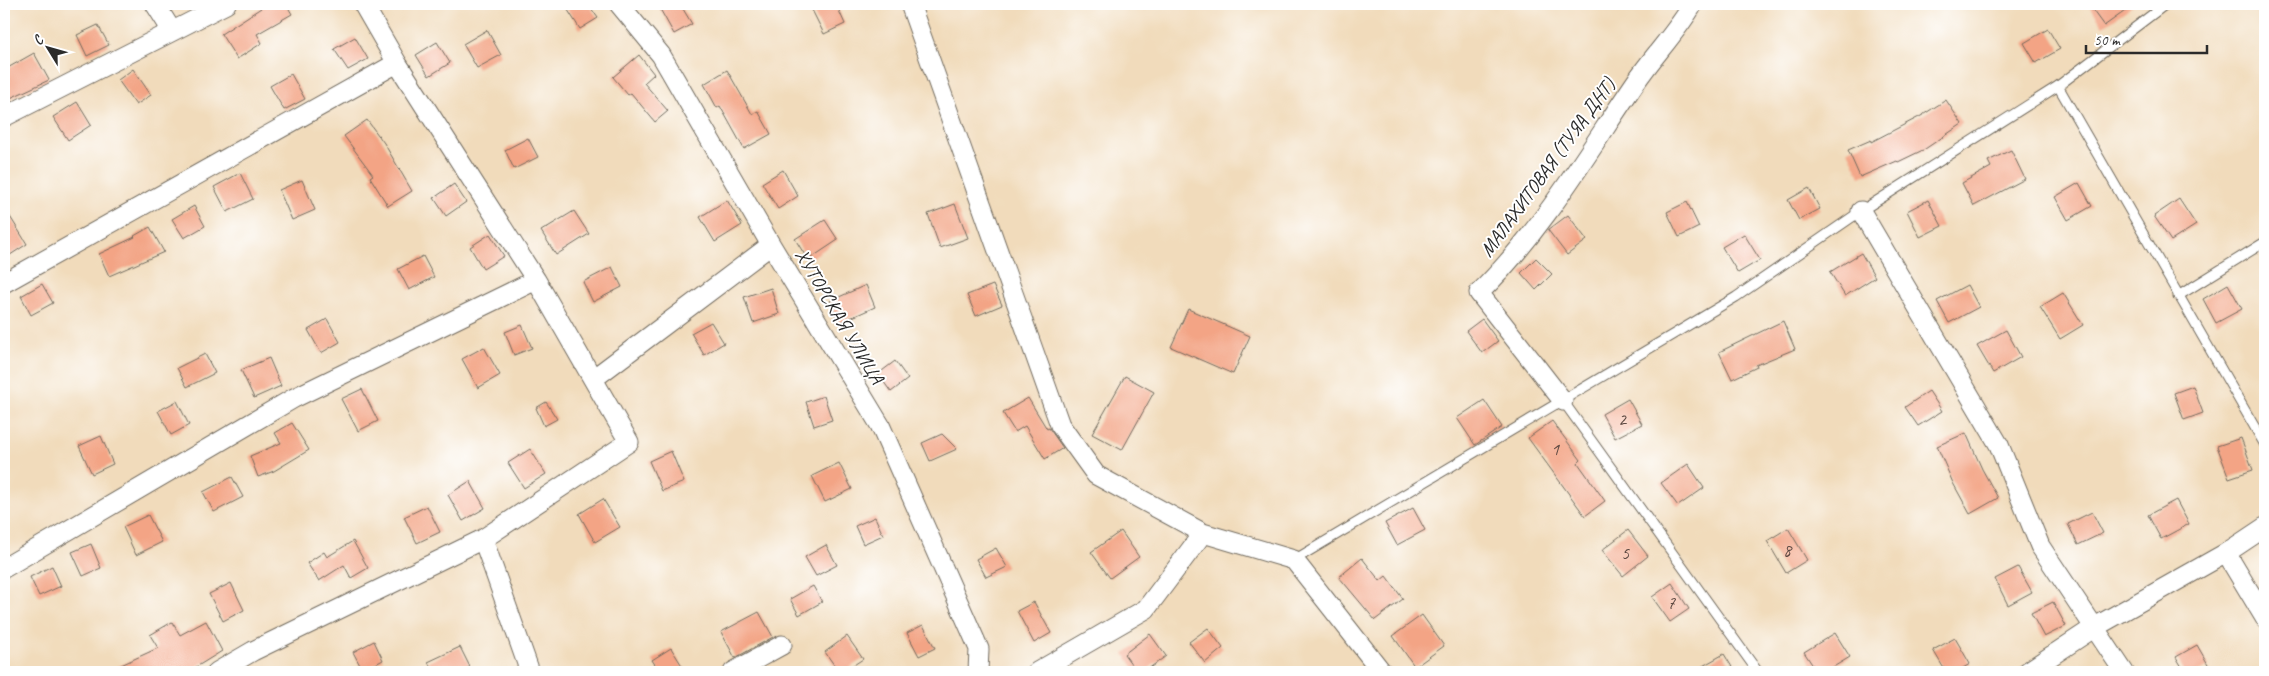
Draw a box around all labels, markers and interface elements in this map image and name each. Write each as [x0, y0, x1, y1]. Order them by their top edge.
north arrow [22, 22, 72, 72]
scale bar [2086, 22, 2208, 54]
text: С [29, 31, 48, 48]
text: 50 m [2094, 31, 2121, 50]
street label: МАЛАХИТОВАЯ (ТУЯА ДНТ) [1474, 72, 1621, 262]
street label: ХУТОРСКАЯ УЛИЦА [790, 244, 890, 389]
house number: 2 [1618, 408, 1628, 430]
house number: 1 [1551, 438, 1560, 460]
house number: 8 [1783, 539, 1793, 561]
house number: 5 [1621, 542, 1630, 564]
house number: 7 [1667, 592, 1676, 614]

